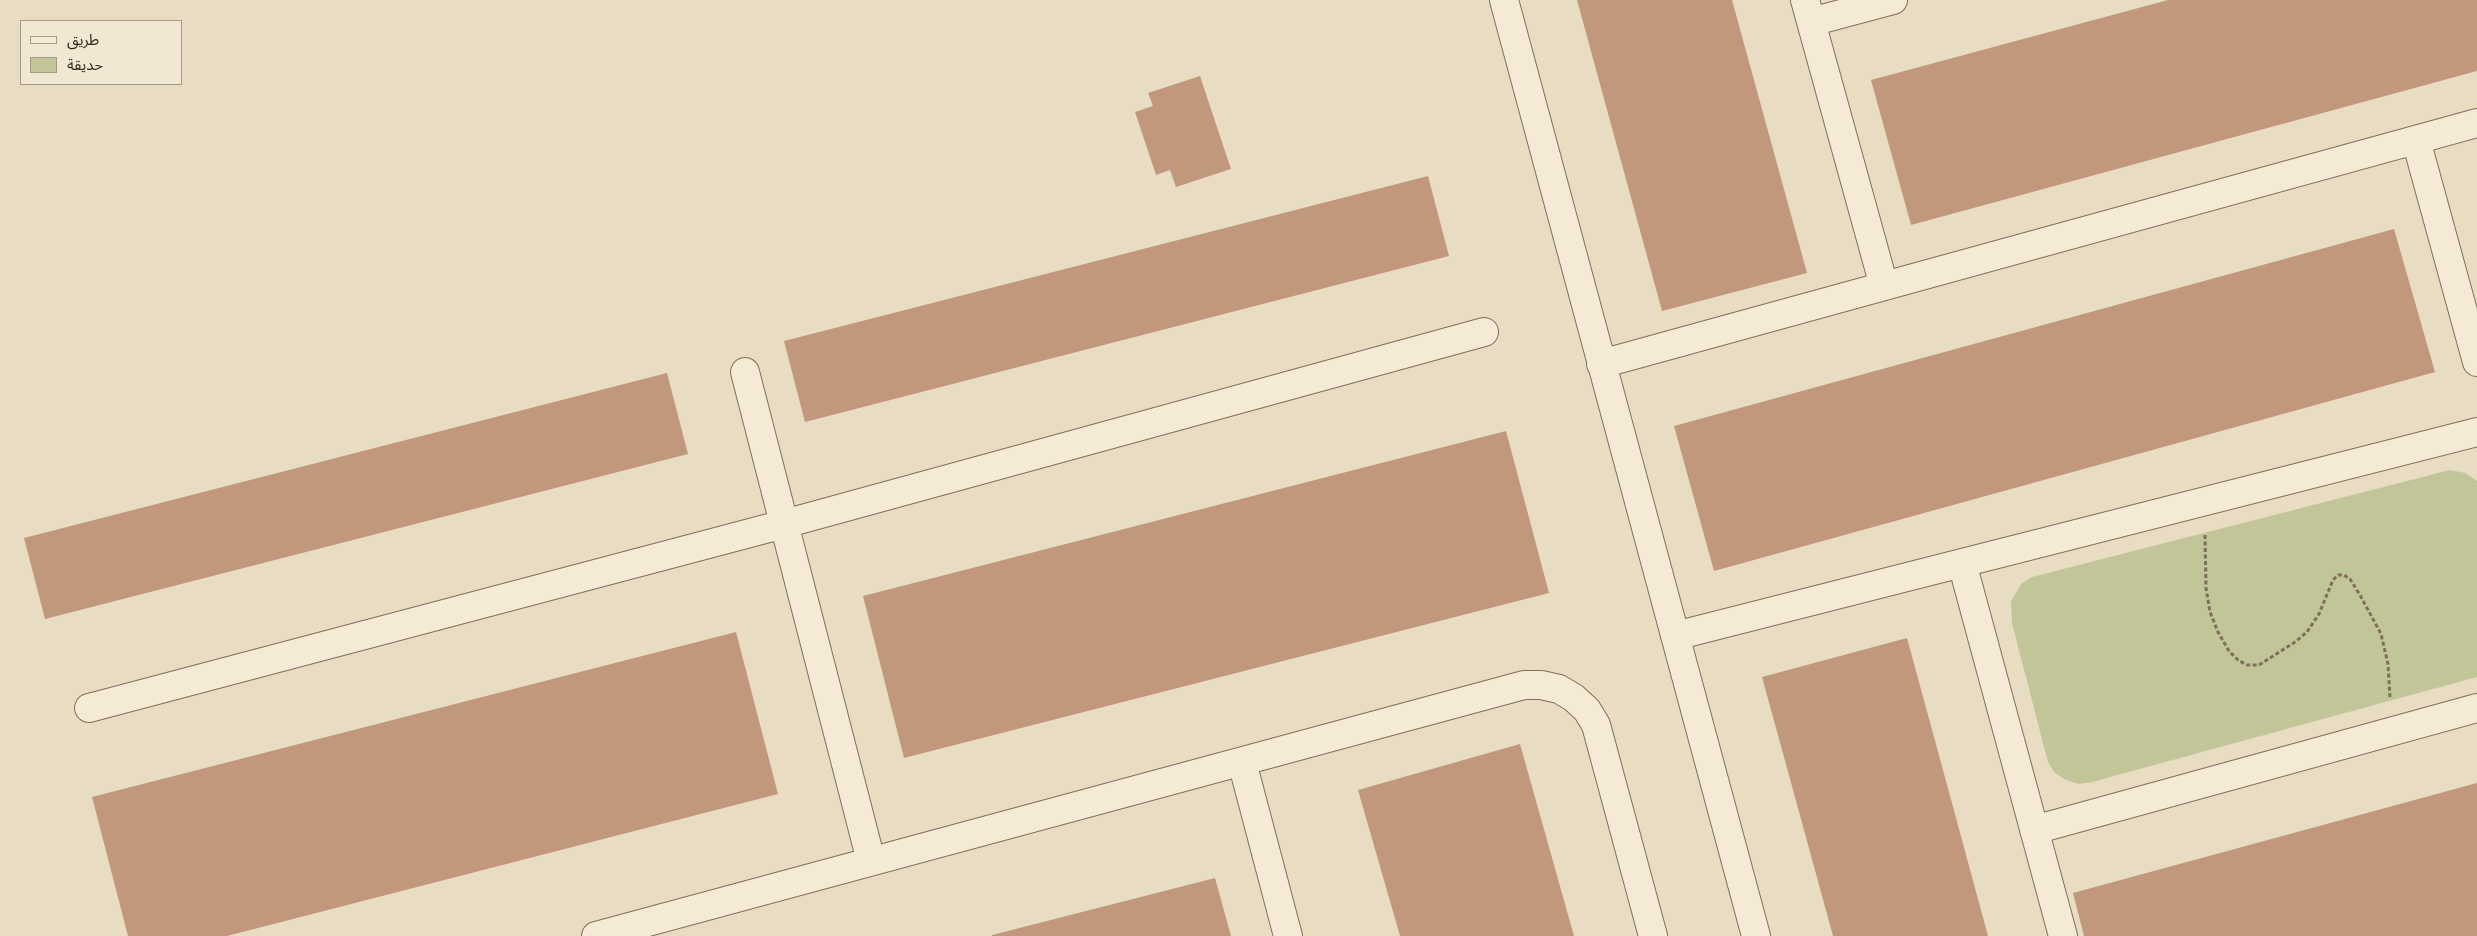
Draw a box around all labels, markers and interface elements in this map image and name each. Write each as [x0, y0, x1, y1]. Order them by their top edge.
legend [20, 20, 182, 85]
text: طريق [67, 29, 99, 49]
text: حديقة [67, 54, 103, 74]

